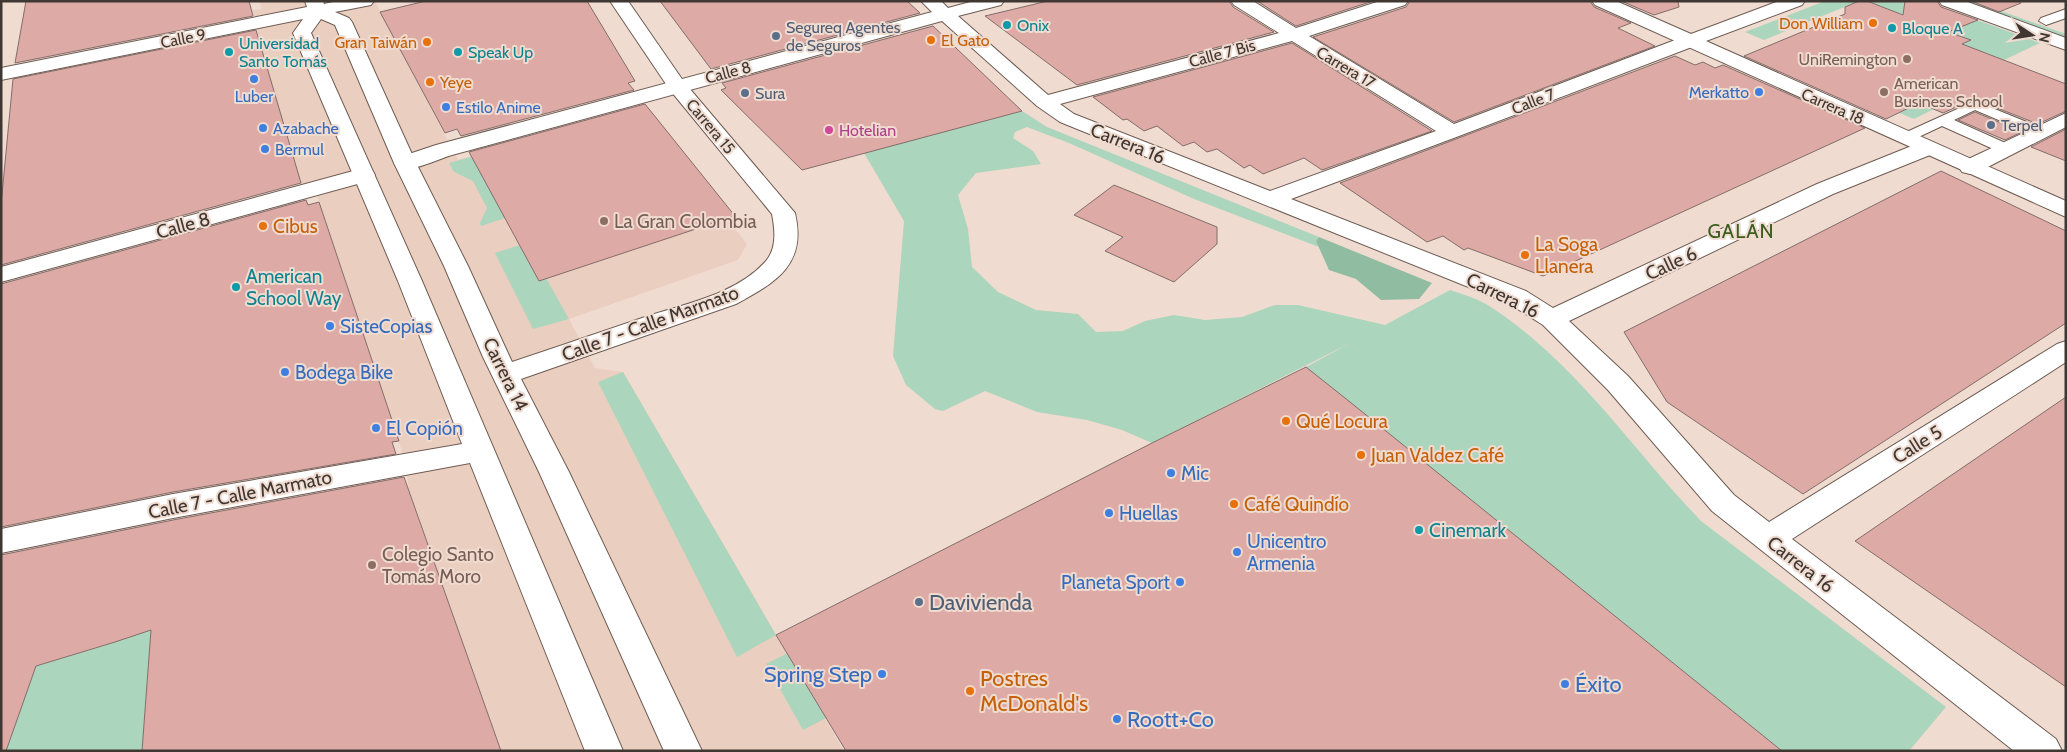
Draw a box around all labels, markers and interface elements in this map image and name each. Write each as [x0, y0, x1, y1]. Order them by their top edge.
north arrow [2007, 10, 2057, 60]
place label: Don William [1779, 14, 1863, 33]
place label: Onix [1017, 16, 1050, 35]
marker: Don William [1867, 17, 1879, 29]
place label: Segureq Agentes de Seguros [786, 18, 901, 55]
marker: Onix [1001, 19, 1013, 31]
place label: Bloque A [1902, 19, 1963, 38]
marker: Bloque A [1886, 22, 1898, 34]
street label: Calle 9 [159, 25, 207, 52]
marker: Segureq Agentes de Seguros [770, 30, 782, 42]
place label: El Gato [941, 31, 990, 50]
text: N [2035, 31, 2055, 44]
place label: Gran Taiwán [334, 33, 417, 52]
place label: Universidad Santo Tomás [239, 34, 327, 71]
marker: El Gato [925, 34, 937, 46]
street label: Calle 7 Bis [1187, 35, 1258, 71]
marker: Gran Taiwán [421, 36, 433, 48]
place label: Speak Up [468, 43, 533, 62]
street label: Carrera 17 [1313, 43, 1379, 92]
marker: Universidad Santo Tomás [223, 46, 235, 58]
marker: Speak Up [452, 46, 464, 58]
place label: UniRemington [1799, 50, 1897, 69]
marker: UniRemington [1901, 53, 1913, 65]
street label: Calle 8 [703, 57, 753, 88]
marker: Luber [248, 73, 260, 85]
place label: Yeye [439, 73, 472, 92]
place label: American Business School [1894, 74, 2003, 111]
marker: Yeye [424, 76, 436, 88]
place label: Merkatto [1689, 83, 1749, 102]
place label: Sura [755, 84, 786, 103]
street label: Carrera 18 [1798, 84, 1867, 129]
street label: Calle 7 [1509, 85, 1558, 118]
marker: Merkatto [1753, 86, 1765, 98]
marker: American Business School [1878, 86, 1890, 98]
place label: Luber [235, 87, 274, 106]
marker: Sura [739, 87, 751, 99]
street label: Carrera 15 [682, 95, 739, 158]
place label: Estilo Anime [456, 98, 541, 117]
marker: Estilo Anime [440, 101, 452, 113]
place label: Terpel [2001, 116, 2043, 135]
street label: Carrera 16 [1087, 118, 1169, 169]
place label: Azabache [273, 119, 339, 138]
marker: Terpel [1985, 119, 1997, 131]
place label: Hotelian [839, 121, 896, 140]
marker: Azabache [257, 122, 269, 134]
marker: Hotelian [823, 124, 835, 136]
place label: Bermul [275, 140, 324, 159]
marker: Bermul [259, 143, 271, 155]
street label: Calle 8 [153, 207, 213, 244]
place label: La Gran Colombia [614, 210, 757, 233]
place label: Cibus [273, 215, 318, 238]
marker: La Gran Colombia [598, 215, 610, 227]
district label: GALÁN [1707, 219, 1775, 243]
marker: Cibus [257, 220, 269, 232]
place label: La Soga Llanera [1535, 233, 1598, 278]
street label: Calle 6 [1642, 242, 1701, 285]
marker: La Soga Llanera [1519, 249, 1531, 261]
place label: American School Way [246, 265, 342, 310]
street label: Carrera 16 [1462, 268, 1543, 323]
marker: American School Way [230, 281, 242, 293]
street label: Calle 7 - Calle Marmato [559, 281, 742, 366]
place label: SisteCopias [340, 315, 432, 338]
marker: SisteCopias [324, 320, 336, 332]
street label: Carrera 14 [478, 334, 533, 415]
place label: Bodega Bike [295, 361, 393, 384]
marker: Bodega Bike [279, 366, 291, 378]
place label: Qué Locura [1296, 410, 1388, 433]
marker: Qué Locura [1280, 415, 1292, 427]
place label: El Copión [386, 417, 463, 440]
street label: Calle 5 [1888, 420, 1946, 468]
marker: El Copión [370, 422, 382, 434]
place label: Juan Valdez Café [1370, 444, 1504, 467]
marker: Juan Valdez Café [1355, 449, 1367, 461]
place label: Mic [1181, 462, 1209, 485]
street label: Calle 7 - Calle Marmato [146, 465, 334, 524]
marker: Mic [1165, 467, 1177, 479]
place label: Café Quindío [1244, 493, 1349, 516]
marker: Café Quindío [1228, 498, 1240, 510]
place label: Huellas [1119, 502, 1178, 525]
marker: Huellas [1103, 507, 1115, 519]
place label: Cinemark [1429, 519, 1506, 542]
marker: Cinemark [1413, 524, 1425, 536]
place label: Unicentro Armenia [1247, 530, 1326, 575]
street label: Carrera 16 [1763, 531, 1839, 598]
place label: Colegio Santo Tomás Moro [382, 543, 494, 588]
marker: Unicentro Armenia [1231, 546, 1243, 558]
marker: Colegio Santo Tomás Moro [366, 559, 378, 571]
place label: Planeta Sport [1061, 571, 1171, 594]
marker: Planeta Sport [1174, 576, 1186, 588]
place label: Davivienda [929, 589, 1033, 616]
marker: Davivienda [913, 596, 925, 608]
place label: Spring Step [764, 661, 872, 688]
place label: Postres McDonald's [980, 665, 1088, 717]
marker: Spring Step [876, 668, 888, 680]
place label: Éxito [1575, 671, 1622, 698]
marker: Éxito [1559, 678, 1571, 690]
marker: Postres McDonald's [964, 685, 976, 697]
place label: Roott+Co [1127, 706, 1214, 733]
marker: Roott+Co [1111, 713, 1123, 725]

